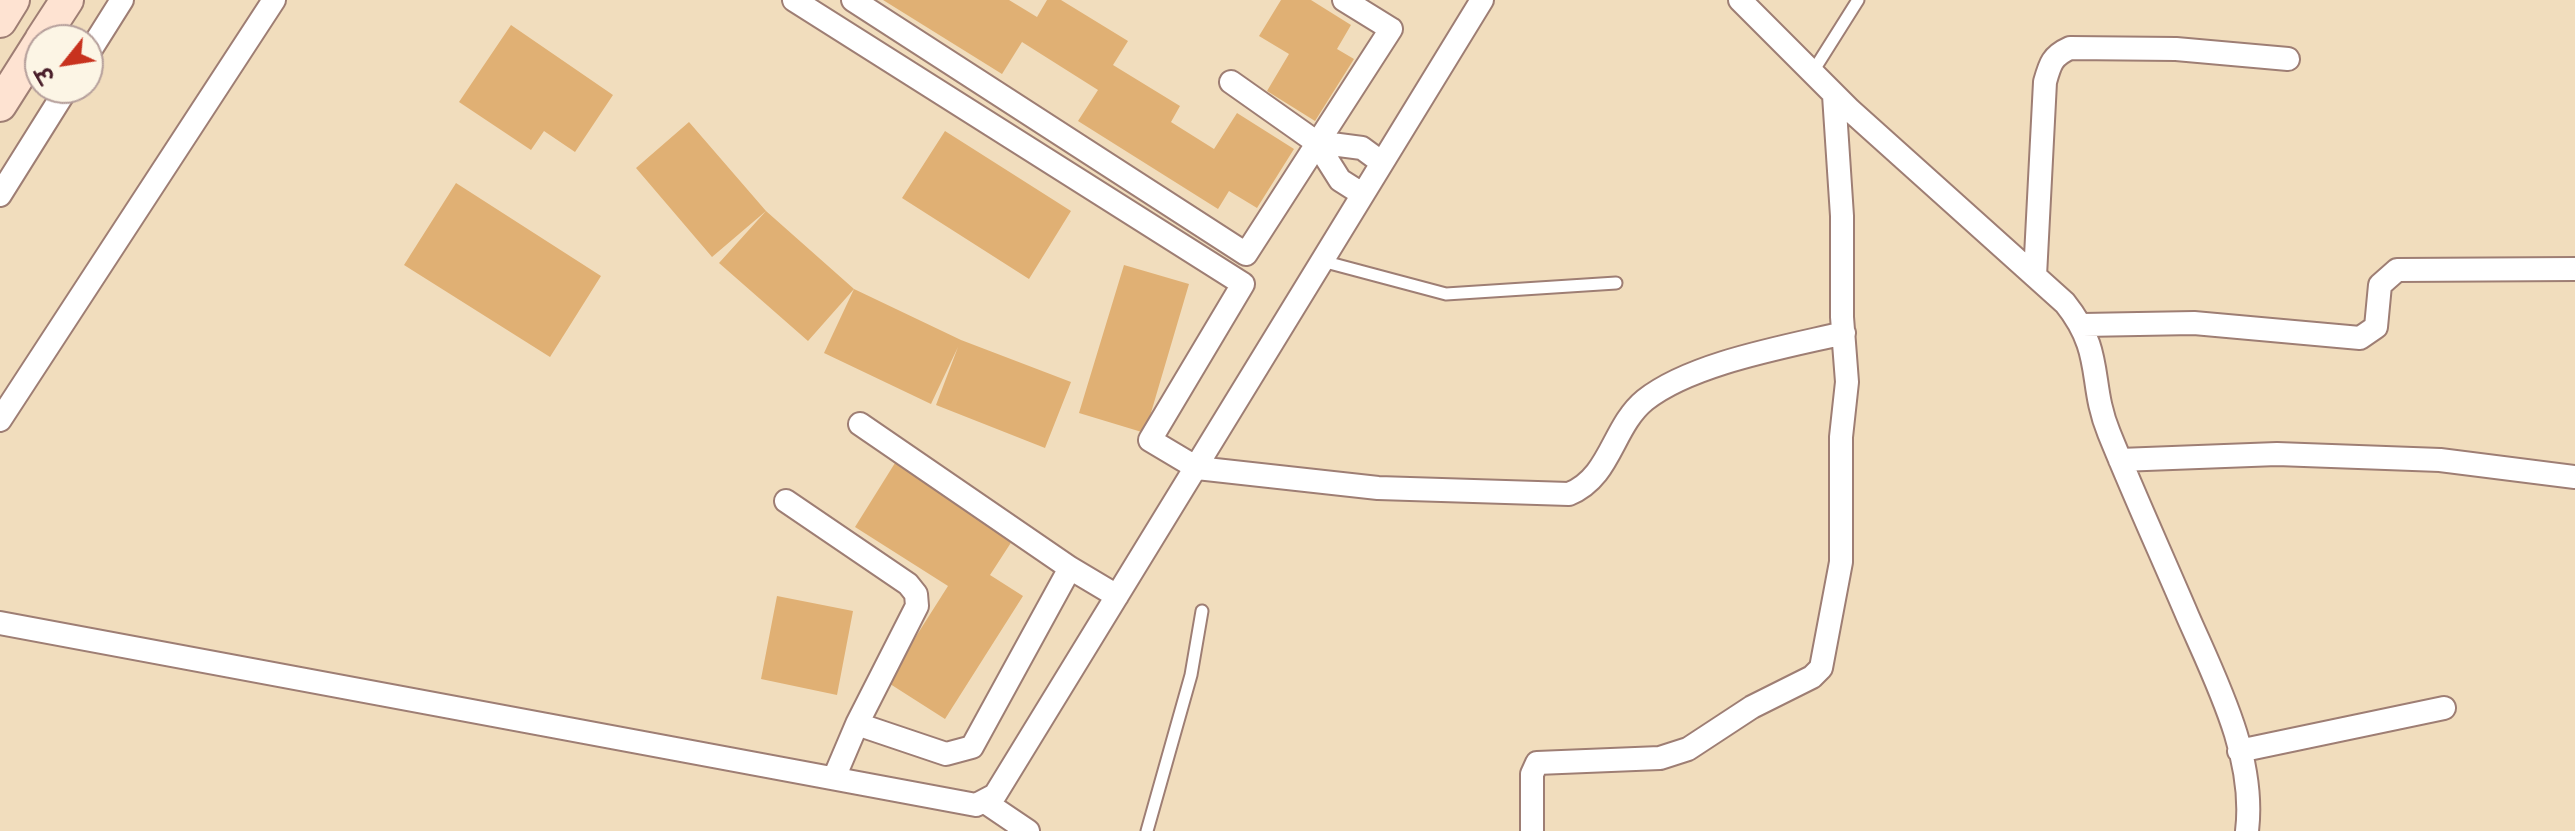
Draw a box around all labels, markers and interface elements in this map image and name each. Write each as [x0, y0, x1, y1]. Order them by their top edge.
north arrow [24, 24, 104, 104]
text: उ [28, 62, 61, 89]

